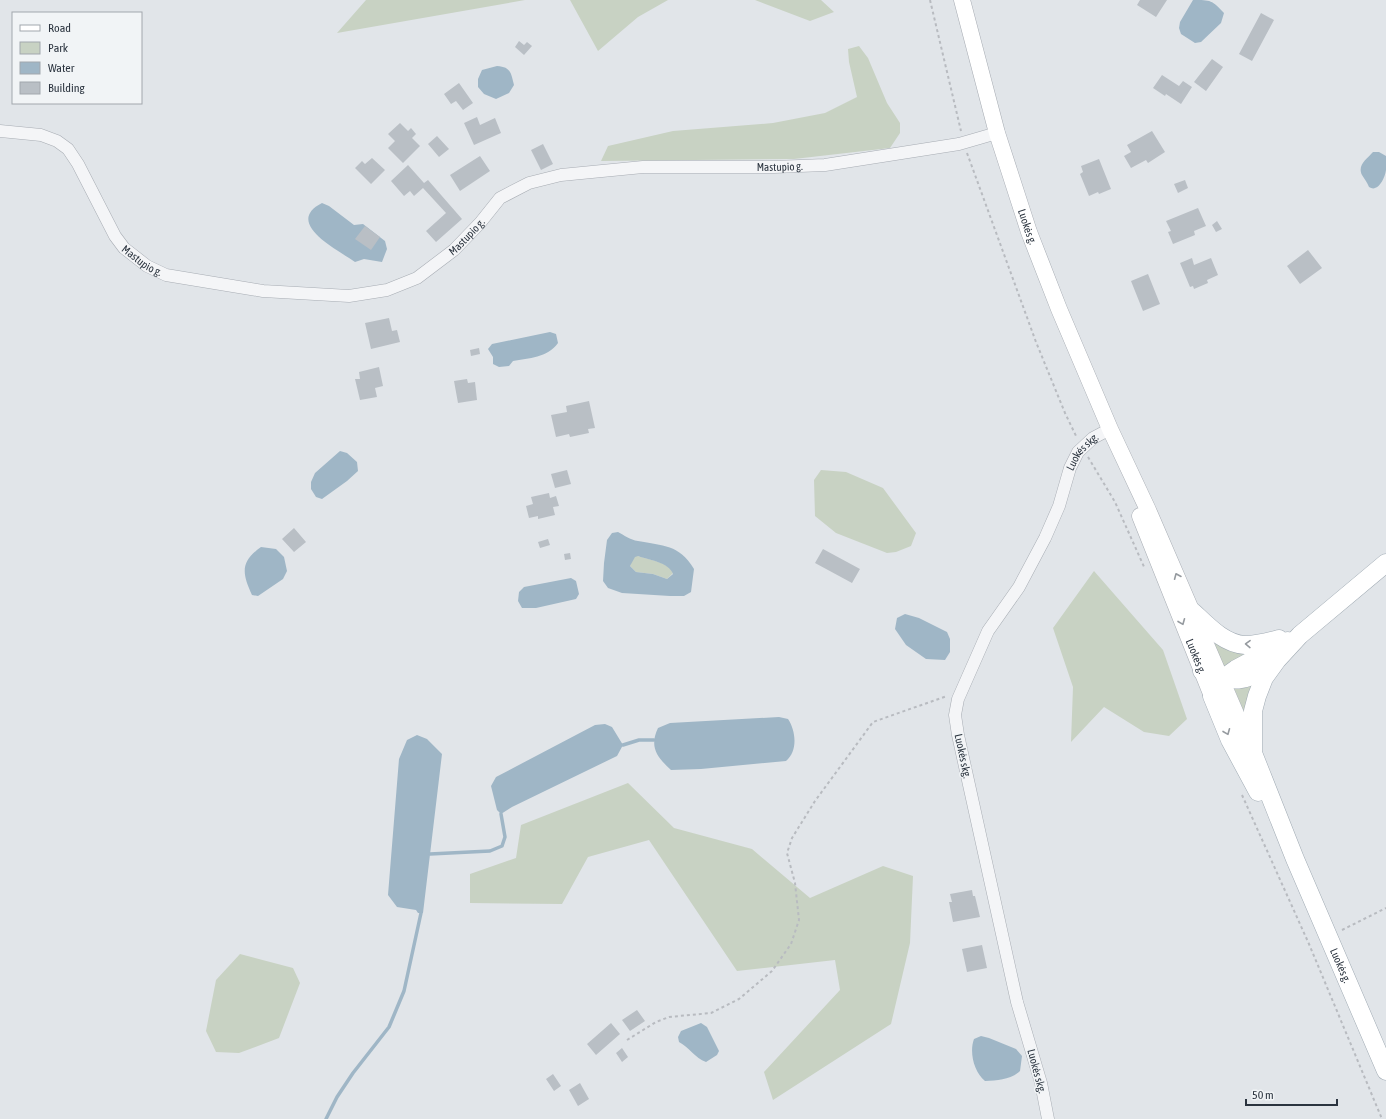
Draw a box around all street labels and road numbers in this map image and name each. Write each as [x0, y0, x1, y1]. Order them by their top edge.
street label: Mastupio g. [757, 160, 803, 173]
street label: Luokės g. [1016, 207, 1039, 246]
street label: Mastupio g. [447, 216, 487, 258]
street label: Mastupio g. [120, 243, 164, 278]
street label: Luokės skg. [1064, 430, 1100, 472]
street label: Luokės g. [1184, 637, 1208, 675]
street label: Luokės skg. [952, 733, 974, 779]
street label: Luokės g. [1328, 946, 1353, 985]
street label: Luokės skg. [1025, 1048, 1049, 1094]

